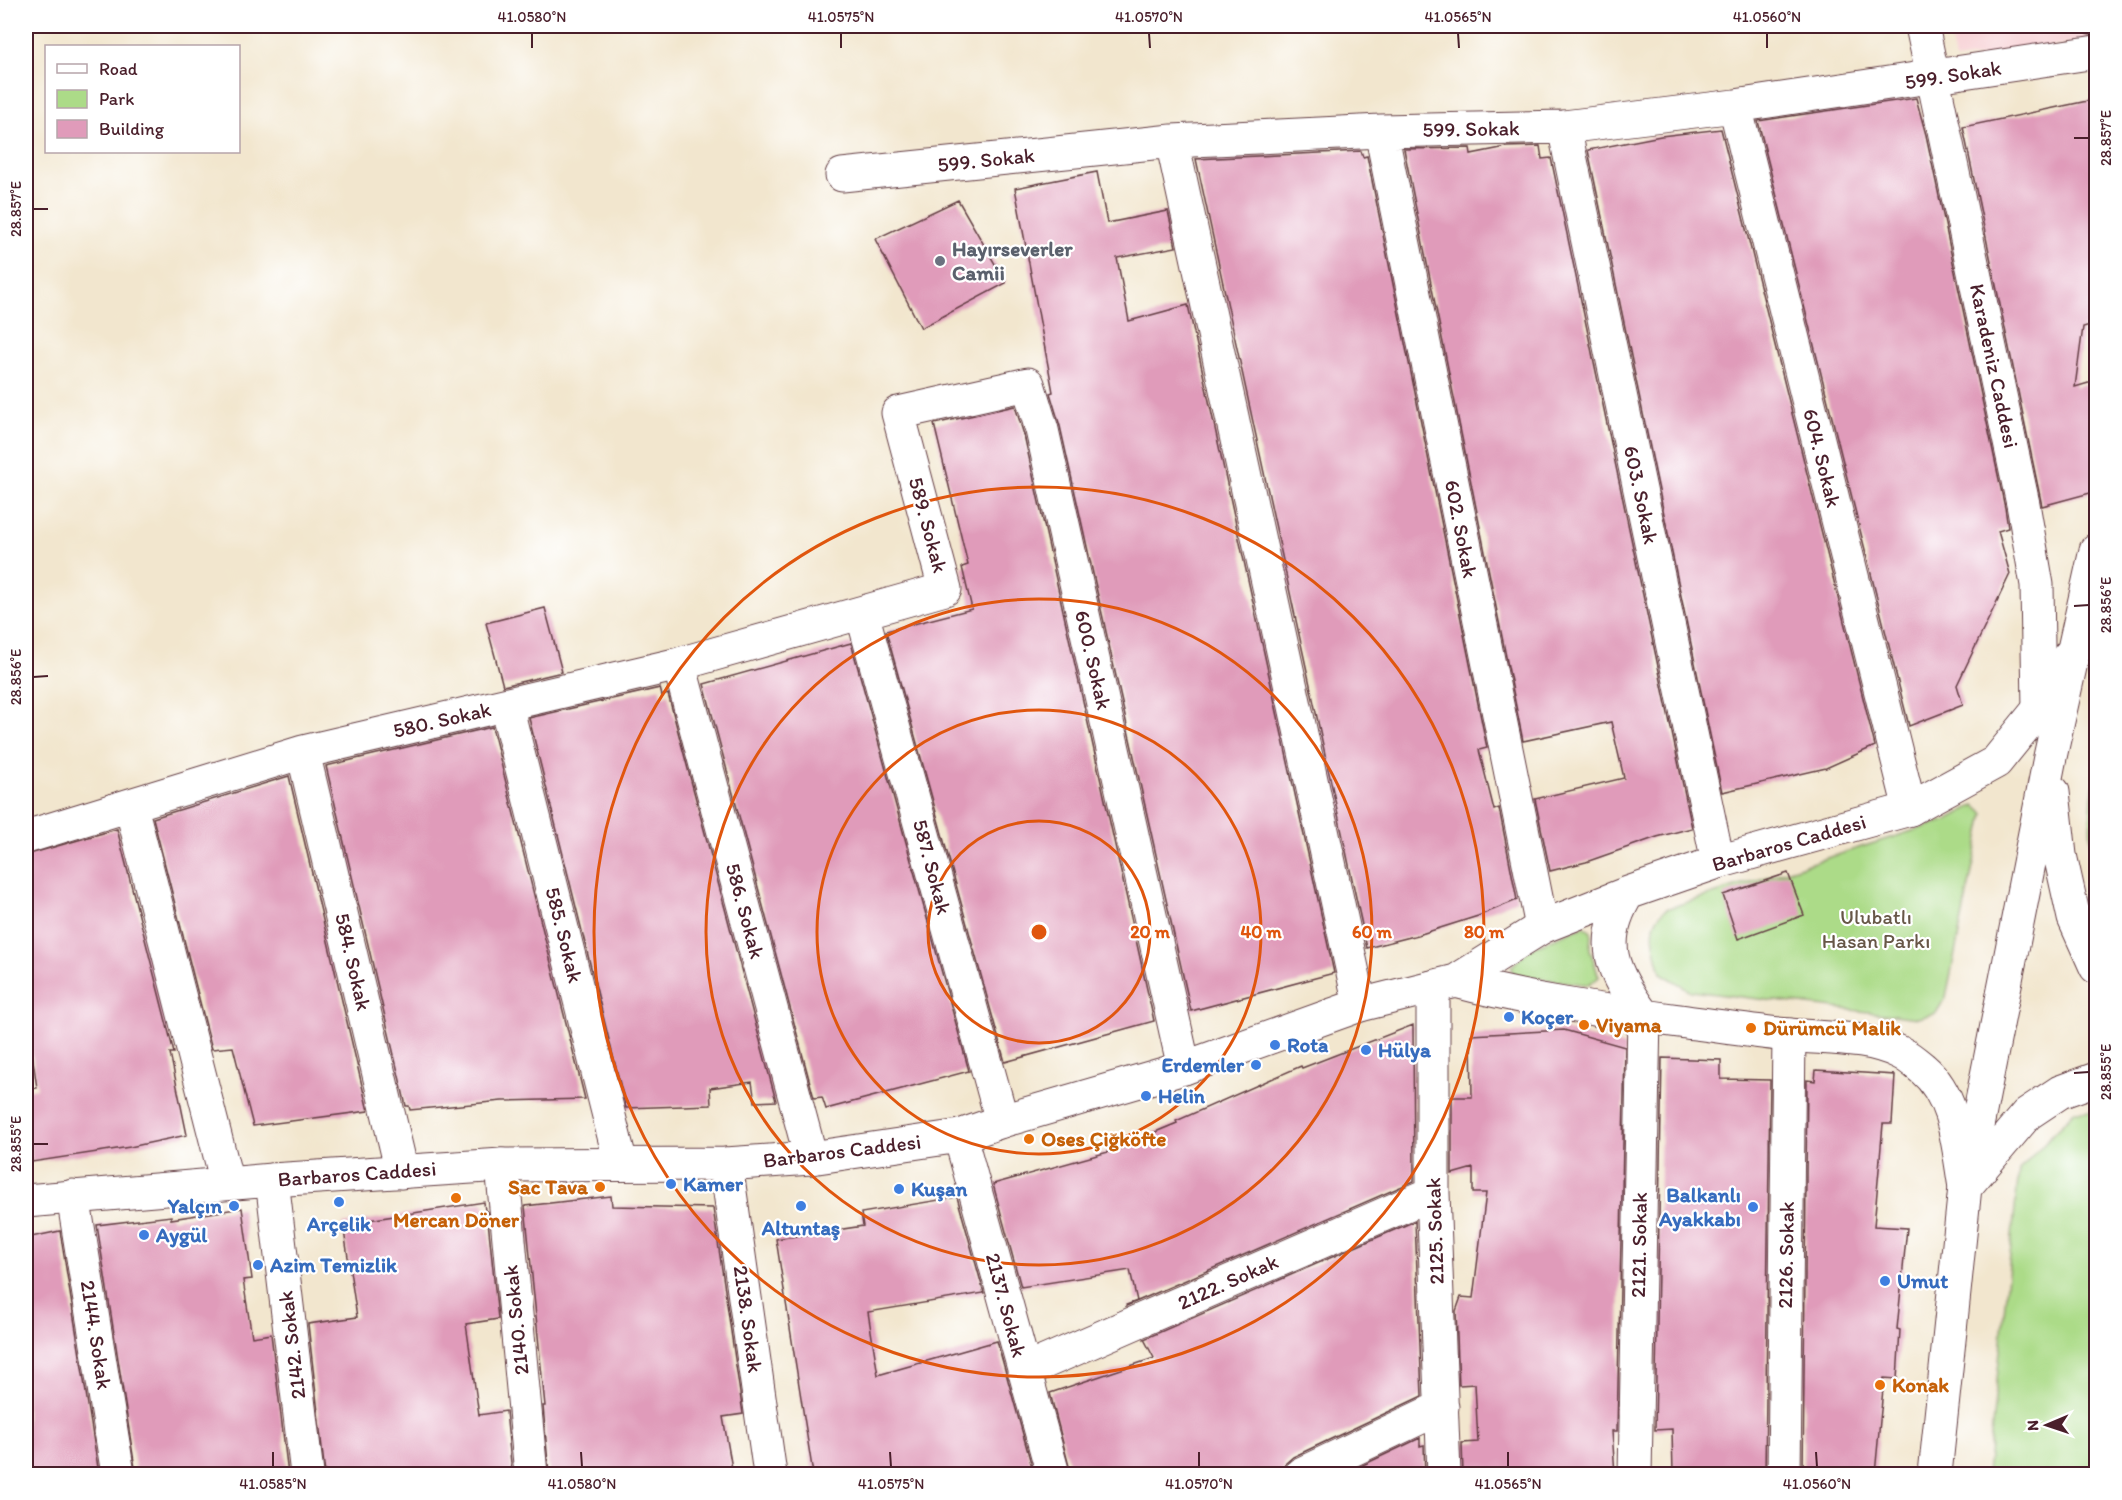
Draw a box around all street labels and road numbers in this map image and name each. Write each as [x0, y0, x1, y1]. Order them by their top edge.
street label: 599. Sokak [1903, 55, 2003, 94]
street label: 599. Sokak [1422, 115, 1520, 142]
street label: 599. Sokak [936, 142, 1036, 177]
street label: Karadeniz Caddesi [1965, 281, 2024, 450]
street label: 604. Sokak [1798, 406, 1847, 510]
street label: 603. Sokak [1619, 443, 1664, 547]
street label: 589. Sokak [904, 474, 953, 576]
street label: 602. Sokak [1440, 478, 1483, 580]
street label: 600. Sokak [1070, 608, 1117, 712]
street label: 580. Sokak [390, 696, 494, 743]
street label: Barbaros Caddesi [1709, 809, 1869, 876]
street label: 587. Sokak [908, 817, 957, 917]
street label: 586. Sokak [721, 860, 770, 962]
street label: 585. Sokak [541, 884, 589, 986]
street label: 584. Sokak [330, 911, 377, 1013]
street label: Barbaros Caddesi [762, 1128, 922, 1173]
street label: Barbaros Caddesi [277, 1155, 437, 1192]
street label: 2125. Sokak [1420, 1177, 1449, 1285]
street label: 2121. Sokak [1625, 1192, 1652, 1298]
street label: 2126. Sokak [1772, 1201, 1799, 1309]
street label: 2122. Sokak [1174, 1248, 1282, 1315]
street label: 2137. Sokak [981, 1250, 1032, 1360]
street label: 2140. Sokak [497, 1263, 534, 1376]
street label: 2138. Sokak [729, 1264, 768, 1374]
street label: 2144. Sokak [76, 1278, 118, 1392]
street label: 2142. Sokak [272, 1289, 311, 1401]

